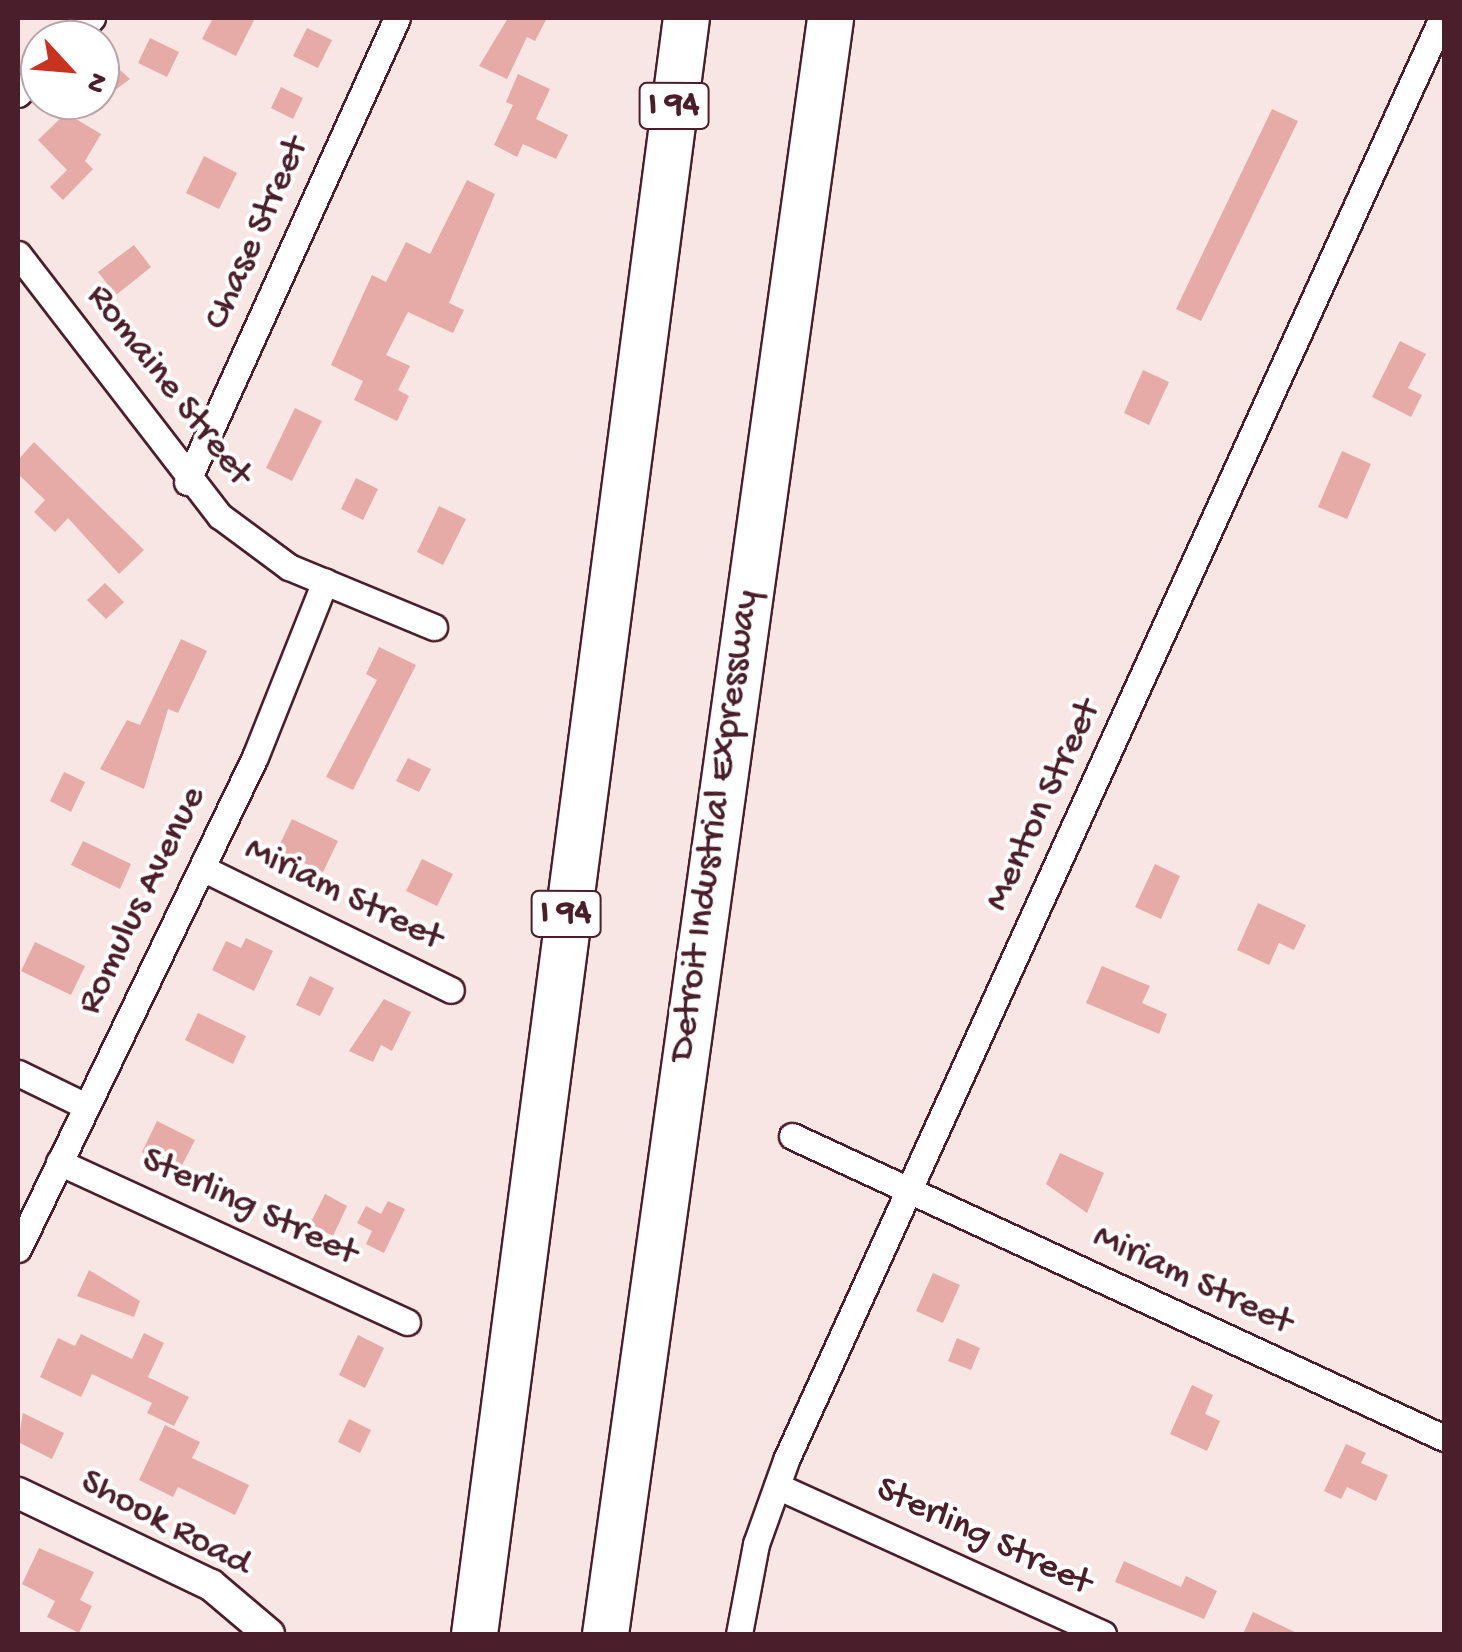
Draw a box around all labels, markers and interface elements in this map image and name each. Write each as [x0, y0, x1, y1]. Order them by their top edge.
north arrow [20, 20, 120, 120]
text: N [77, 67, 114, 98]
road number: I 94 [636, 76, 712, 136]
street label: Chase Street [195, 131, 321, 337]
street label: Romaine Street [75, 276, 261, 496]
street label: Detroit Industrial Expressway [660, 587, 772, 1065]
street label: Menton Street [975, 693, 1113, 919]
street label: Romulus Avenue [68, 780, 218, 1022]
street label: Miriam Street [237, 827, 449, 963]
road number: I 94 [528, 884, 604, 944]
street label: Sterling Street [134, 1138, 364, 1278]
street label: Miriam Street [1085, 1215, 1299, 1347]
street label: Shook Road [72, 1460, 258, 1588]
street label: Sterling Street [868, 1468, 1098, 1608]

